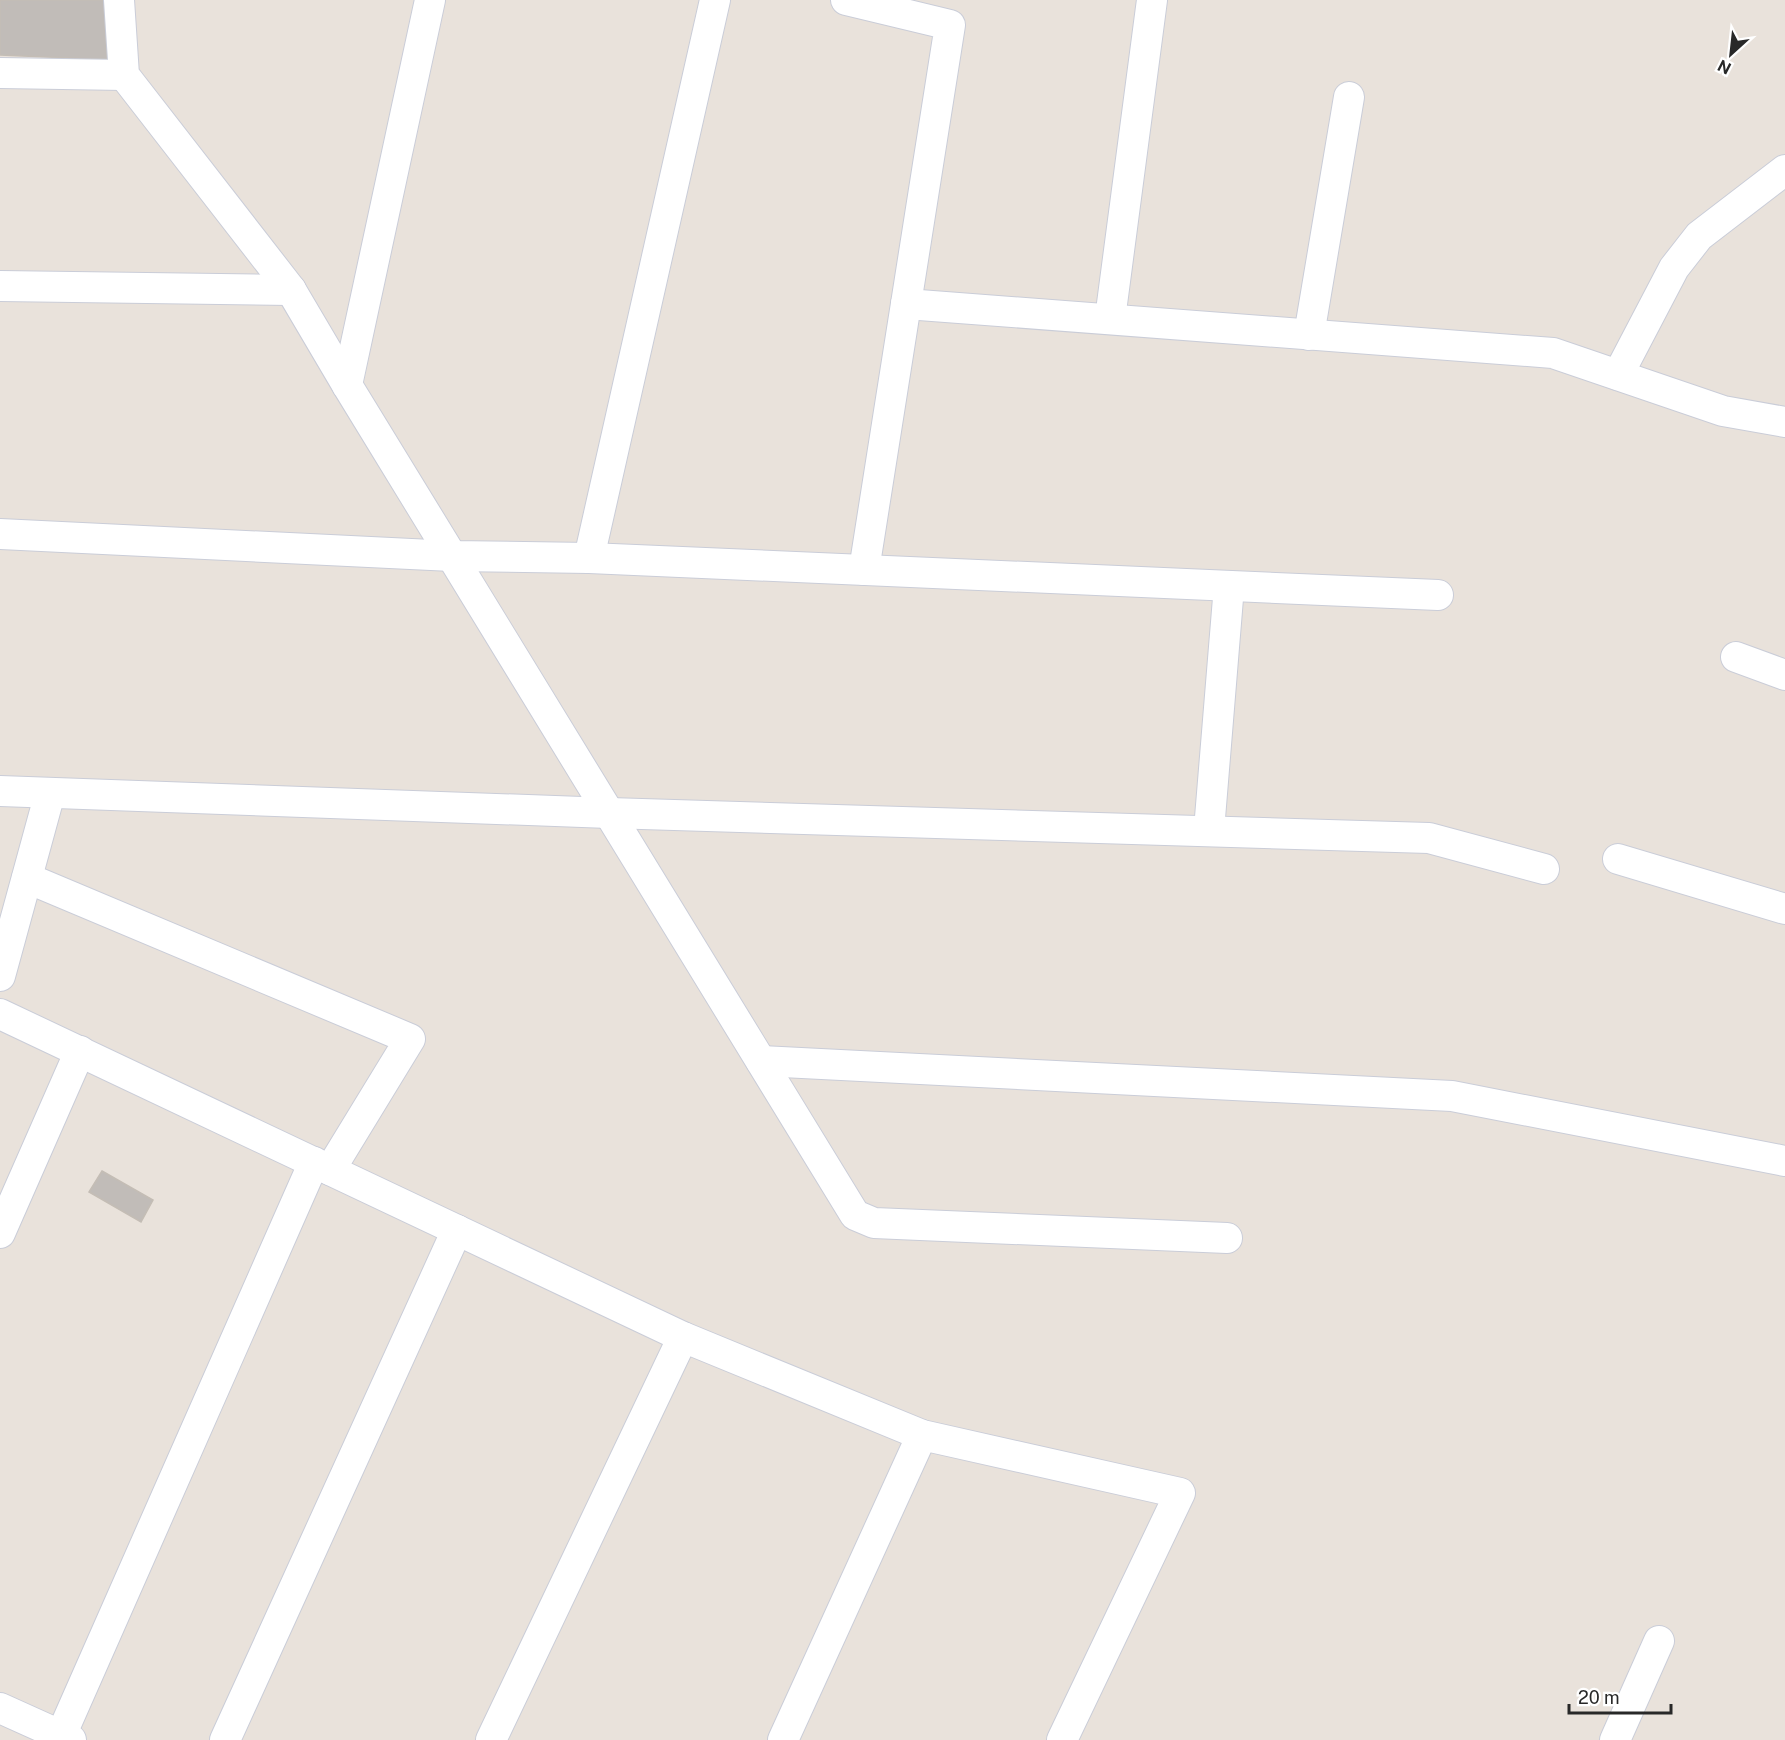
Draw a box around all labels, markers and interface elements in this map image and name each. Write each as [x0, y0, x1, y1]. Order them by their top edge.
north arrow [1701, 24, 1761, 84]
text: N [1715, 56, 1734, 78]
scale bar [1569, 1677, 1671, 1715]
text: 20 m [1578, 1687, 1620, 1708]

